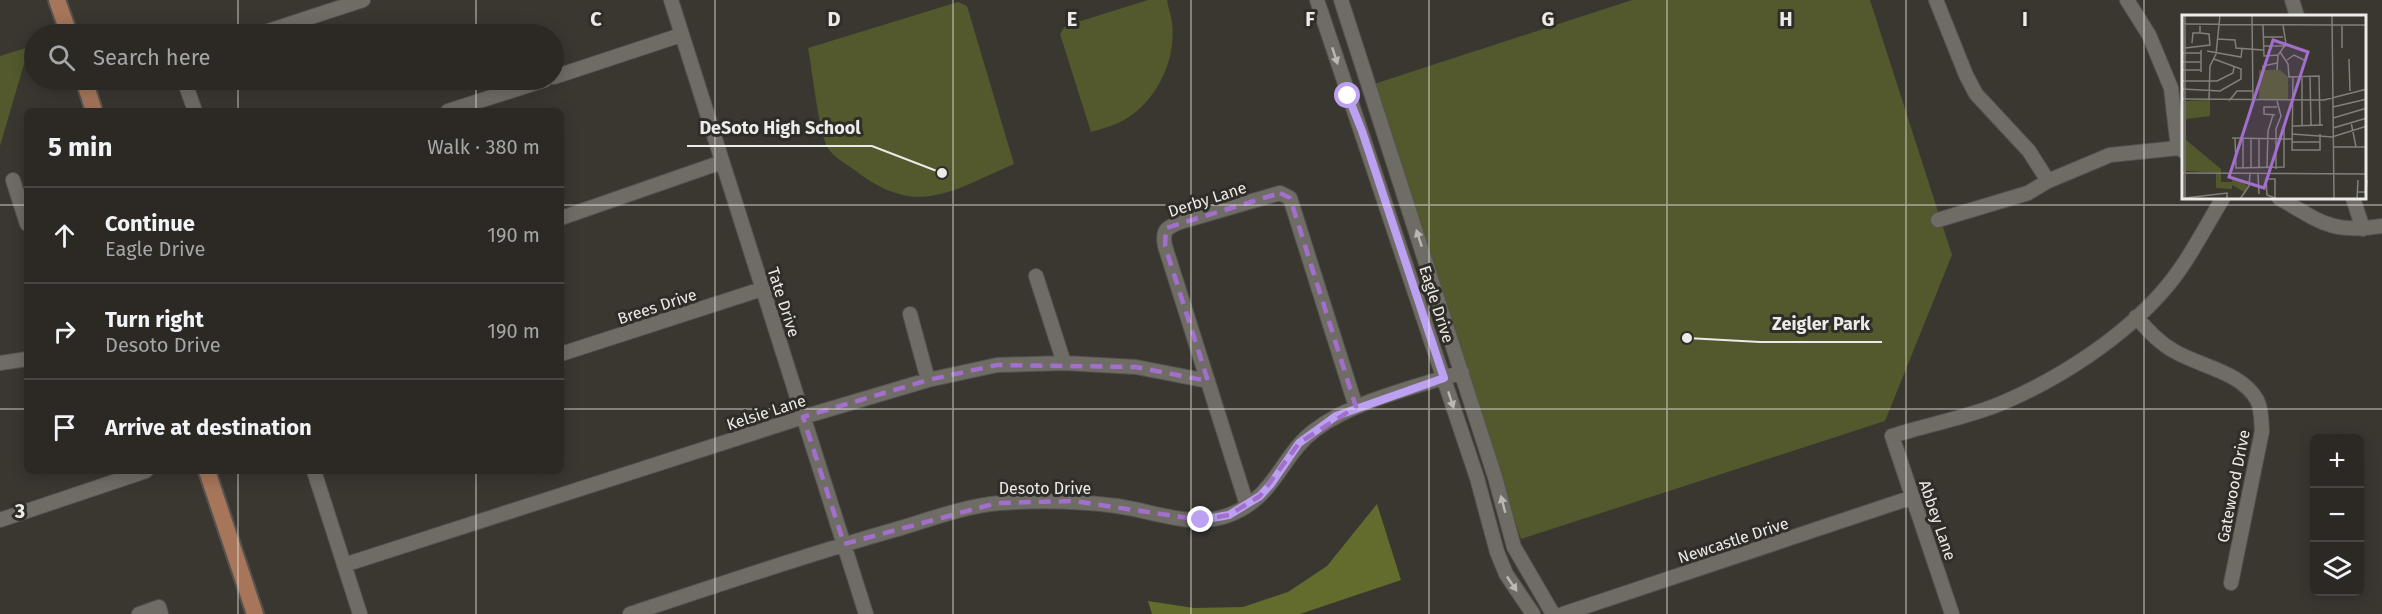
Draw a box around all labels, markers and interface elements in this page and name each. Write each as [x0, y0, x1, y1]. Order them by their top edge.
text: C [590, 7, 602, 31]
text: D [827, 7, 841, 31]
text: E [1067, 7, 1077, 31]
text: F [1305, 7, 1315, 31]
text: G [1542, 7, 1554, 31]
text: H [1779, 7, 1793, 31]
text: I [2022, 7, 2028, 31]
inset map [2182, 15, 2367, 200]
search box [24, 24, 564, 90]
icon: search [45, 41, 78, 74]
text: Search here [93, 44, 211, 71]
one-way arrow [1331, 47, 1340, 65]
route start [1334, 82, 1360, 108]
callout: DeSoto High School [687, 110, 872, 146]
text: DeSoto High School [699, 117, 861, 139]
text: 5 min [48, 132, 112, 163]
text: Walk · 380 m [427, 135, 540, 159]
street label: Derby Lane [1166, 178, 1249, 221]
text: Continue [105, 210, 195, 237]
icon: ahead [48, 219, 81, 252]
text: 190 m [487, 223, 540, 247]
one-way arrow [1413, 229, 1423, 247]
text: Eagle Drive [105, 237, 205, 261]
street label: Eagle Drive [1415, 263, 1458, 345]
street label: Tate Drive [763, 265, 804, 339]
street label: Brees Drive [615, 285, 699, 328]
text: Turn right [105, 306, 204, 333]
callout: Zeigler Park [1760, 306, 1882, 342]
text: Zeigler Park [1772, 313, 1871, 335]
icon: right [48, 315, 81, 348]
text: 190 m [487, 319, 540, 343]
text: Desoto Drive [105, 333, 221, 357]
street label: Kelsie Lane [724, 391, 808, 434]
one-way arrow [1447, 391, 1456, 409]
icon: arrive [48, 411, 81, 444]
text: Arrive at destination [105, 414, 312, 441]
street label: Gatewood Drive [2213, 428, 2254, 544]
map controls [2310, 434, 2364, 596]
button: + [2310, 434, 2364, 488]
street label: Abbey Lane [1915, 478, 1960, 563]
street label: Desoto Drive [999, 479, 1091, 498]
button: − [2310, 488, 2364, 542]
one-way arrow [1498, 495, 1507, 513]
text: 3 [14, 499, 25, 523]
route end [1187, 506, 1213, 532]
street label: Newcastle Drive [1675, 514, 1791, 567]
button: layers [2310, 542, 2364, 596]
one-way arrow [1507, 576, 1518, 592]

